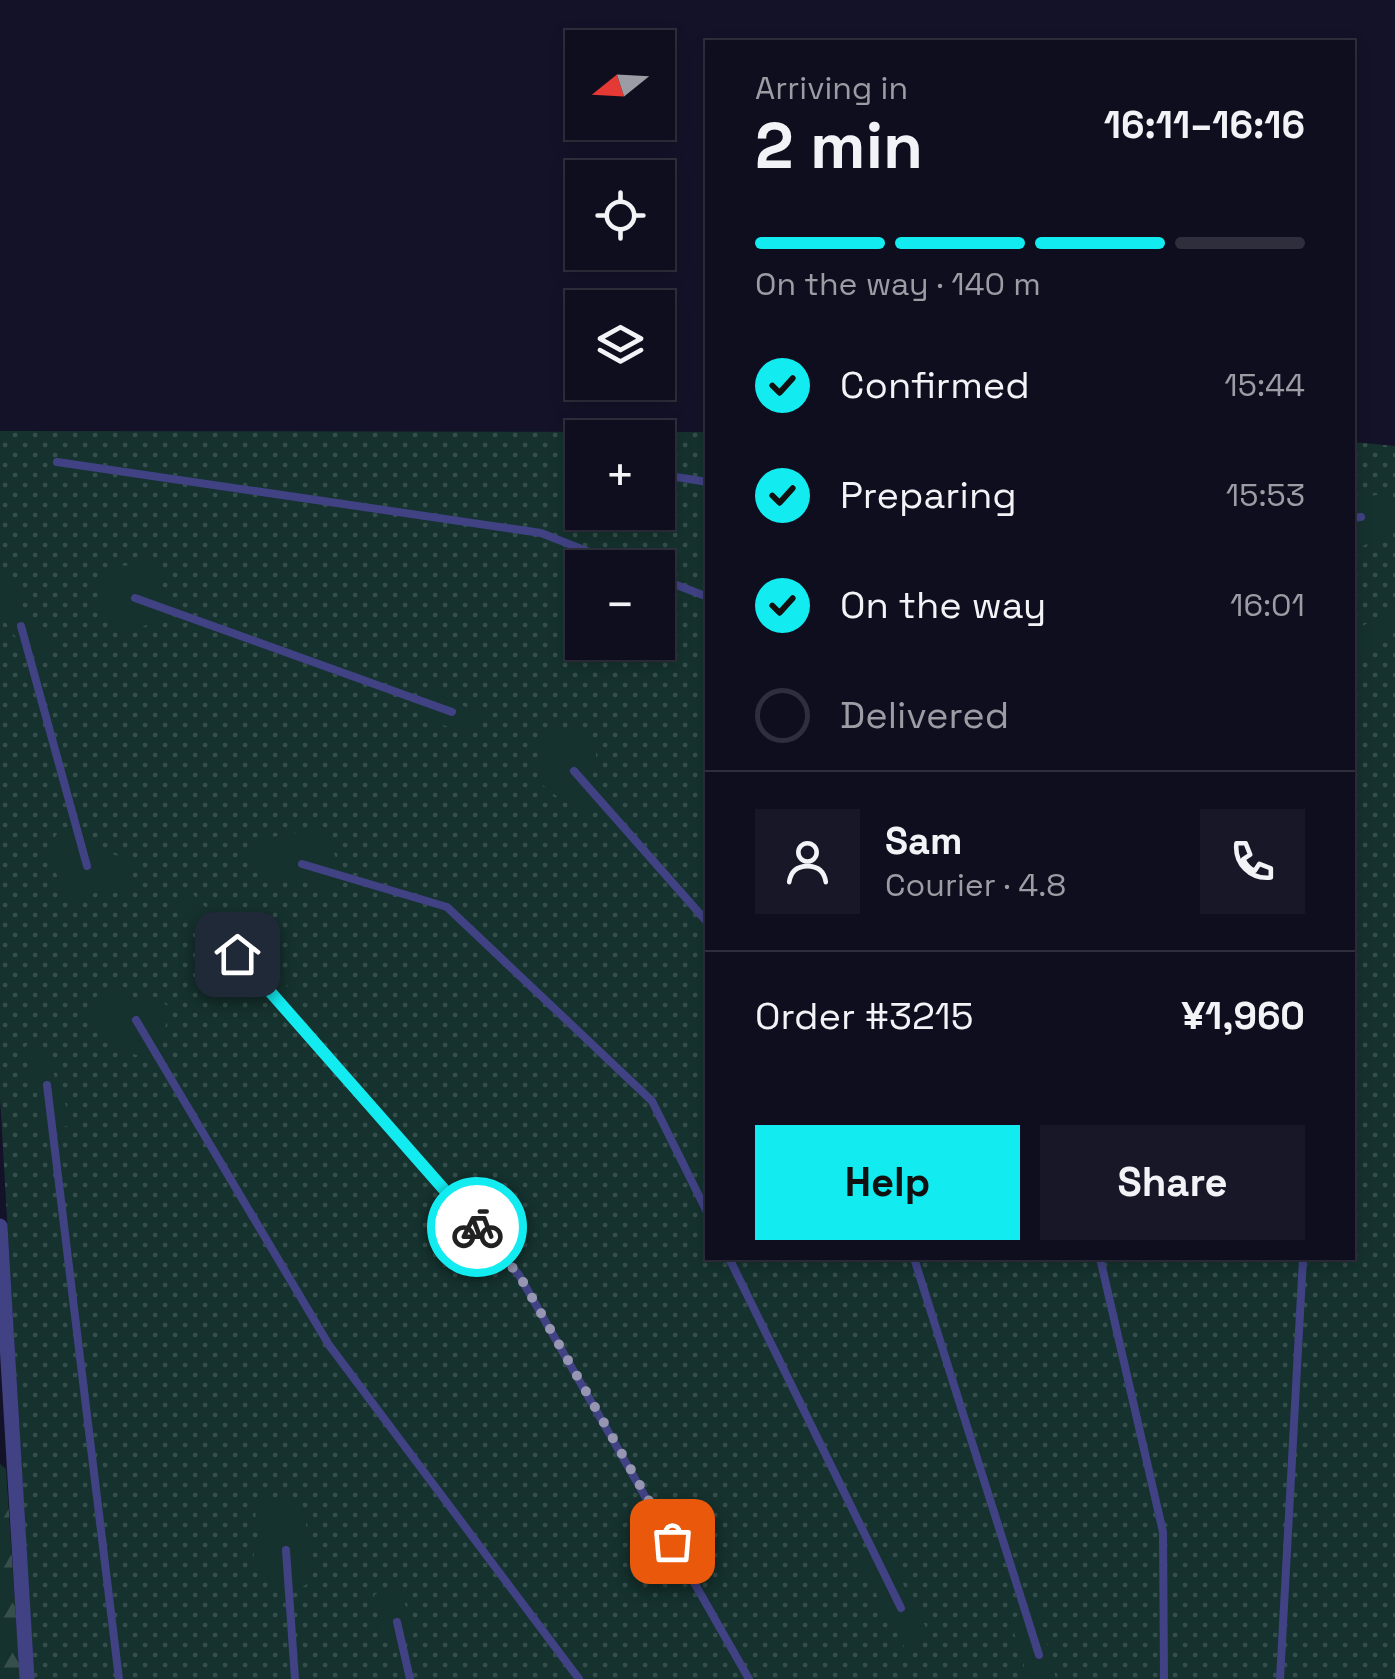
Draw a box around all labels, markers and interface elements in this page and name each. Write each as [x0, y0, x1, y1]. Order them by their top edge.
north arrow [565, 30, 675, 140]
map controls [565, 30, 675, 660]
text: Arriving in [755, 68, 908, 108]
text: 16:11–16:16 [1104, 101, 1305, 149]
text: 2 min [755, 104, 923, 187]
button: locate [565, 160, 675, 270]
text: On the way · 140 m [755, 264, 1041, 304]
button: layers [565, 290, 675, 400]
icon: check [755, 358, 810, 413]
text: Confirmed [840, 361, 1030, 409]
text: 15:44 [1224, 365, 1305, 405]
button: + [565, 420, 675, 530]
icon: check [755, 468, 810, 523]
text: Preparing [840, 471, 1017, 519]
text: 15:53 [1226, 475, 1305, 515]
button: − [565, 550, 675, 660]
icon: check [755, 578, 810, 633]
text: On the way [840, 581, 1046, 629]
text: 16:01 [1230, 585, 1305, 625]
text: Delivered [840, 691, 1009, 739]
button: person [755, 809, 860, 914]
button: phone [1200, 809, 1305, 914]
text: Sam [885, 817, 962, 865]
text: Courier · 4.8 [885, 865, 1066, 905]
pin [195, 912, 280, 997]
icon: home [210, 927, 265, 982]
text: Order #3215 [755, 992, 974, 1040]
text: ¥1,960 [1182, 992, 1305, 1040]
button: Help [755, 1125, 1020, 1240]
button: Share [1040, 1125, 1305, 1240]
courier [427, 1177, 527, 1277]
icon: bike [450, 1200, 505, 1255]
pin [630, 1499, 715, 1584]
icon: bag [645, 1514, 700, 1569]

